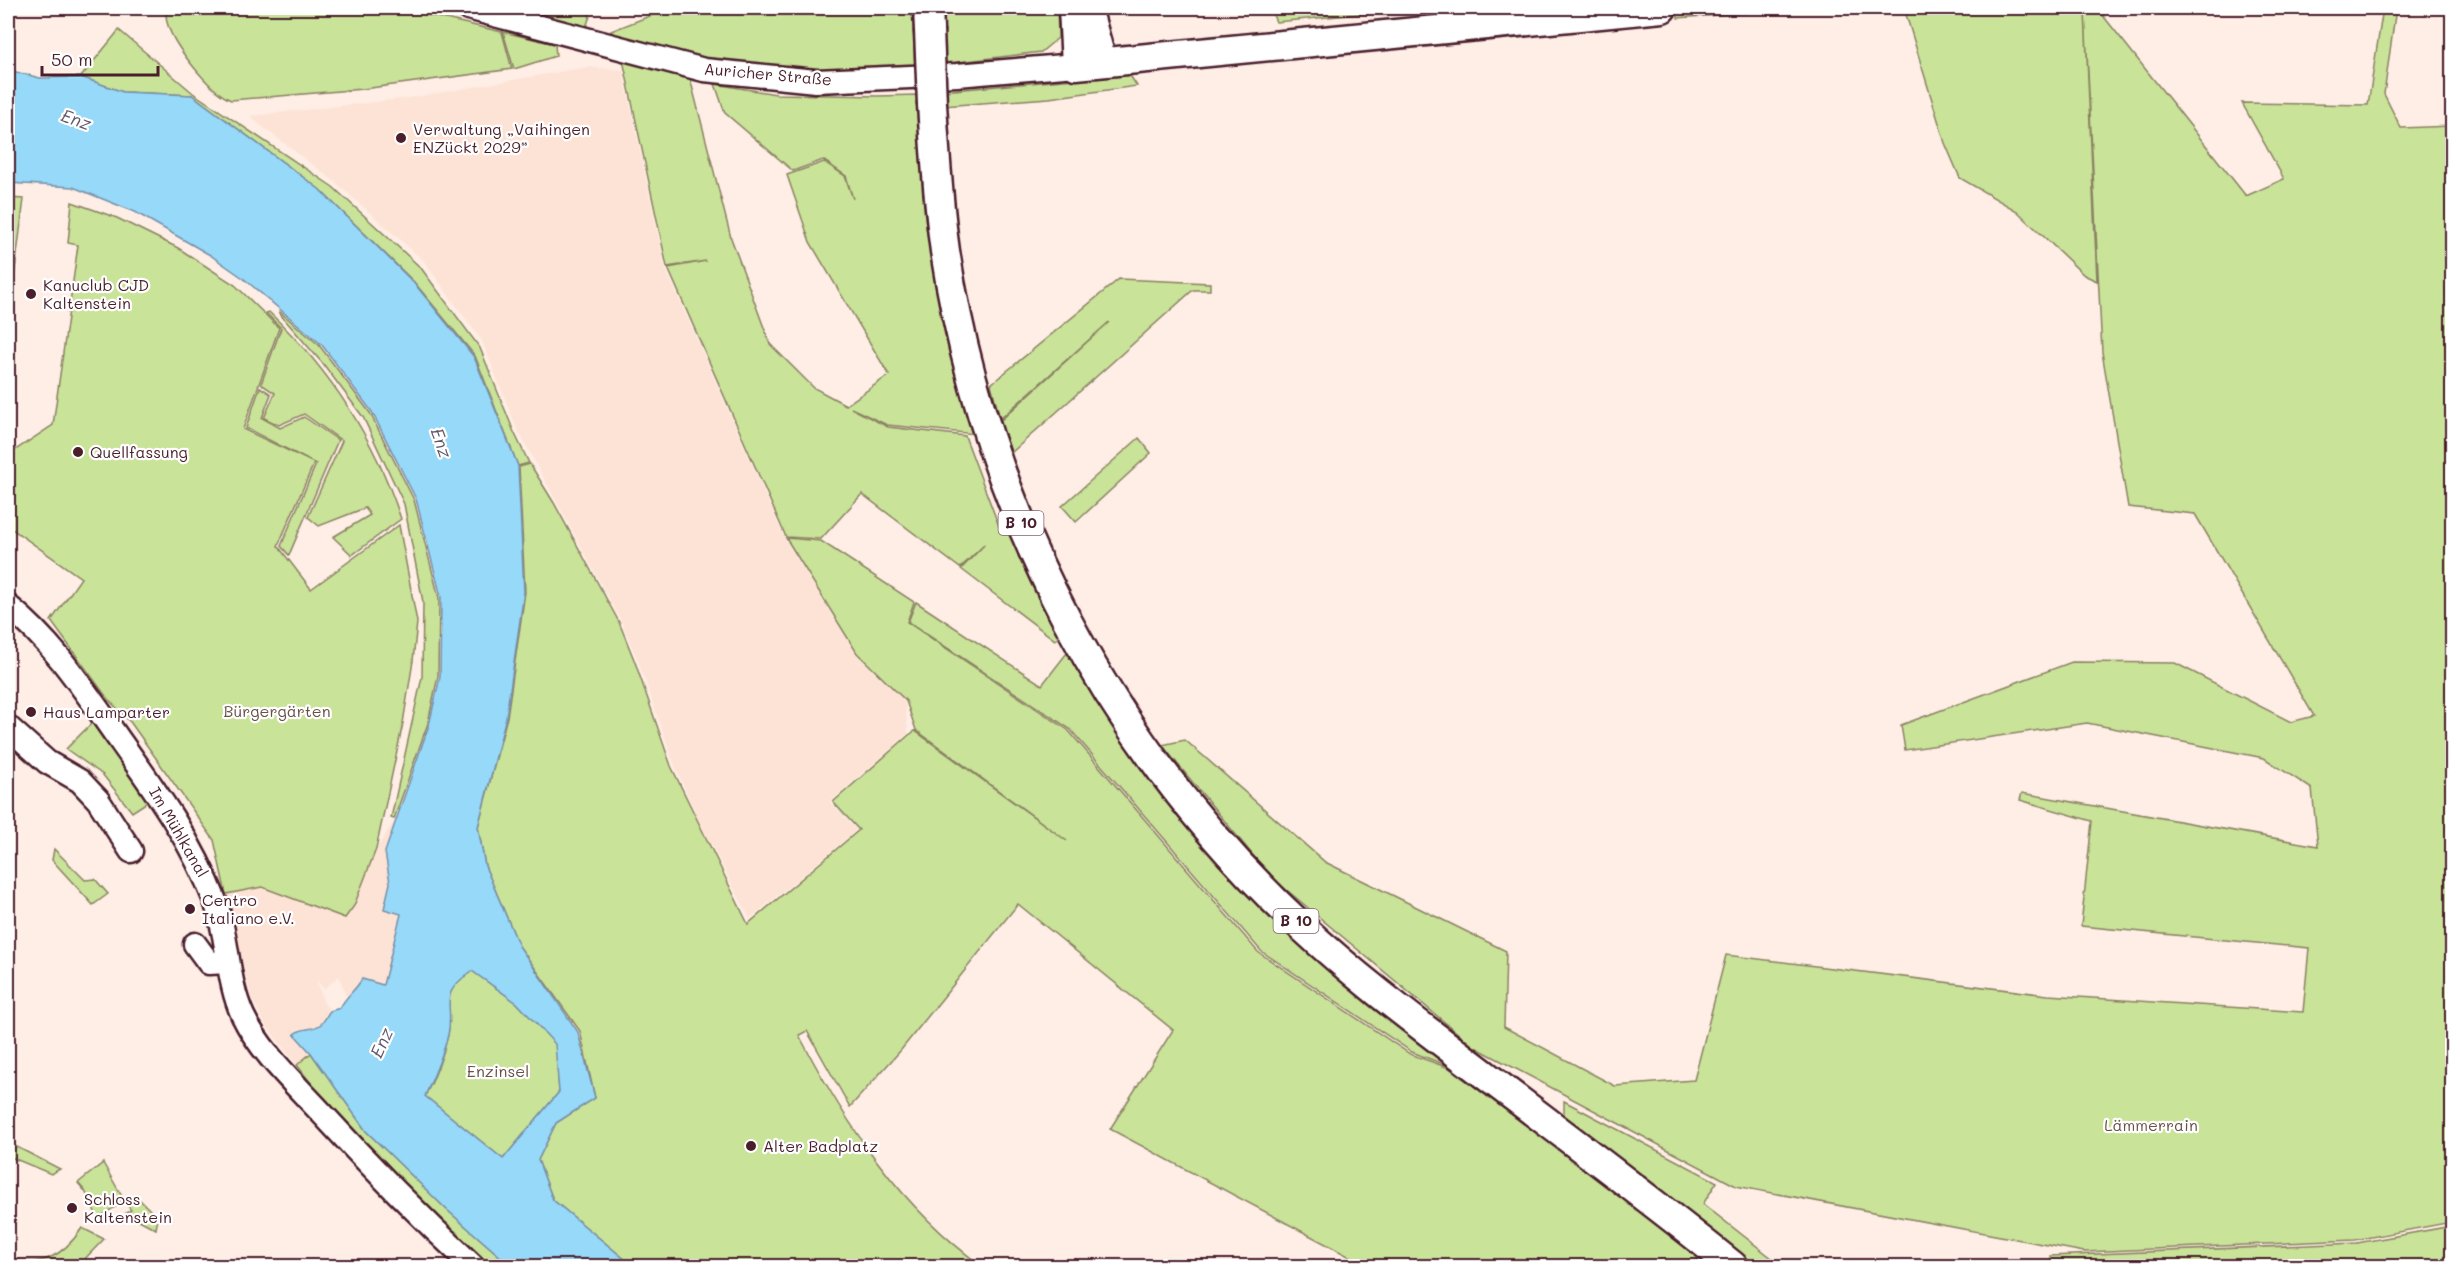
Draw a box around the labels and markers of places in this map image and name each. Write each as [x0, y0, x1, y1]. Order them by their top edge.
place label: Verwaltung „Vaihingen ENZückt 2029“ [413, 118, 590, 157]
marker: Verwaltung „Vaihingen ENZückt 2029“ [394, 131, 408, 145]
place label: Kanuclub CJD Kaltenstein [43, 274, 149, 313]
marker: Kanuclub CJD Kaltenstein [24, 287, 38, 301]
place label: Quellfassung [90, 441, 188, 462]
marker: Quellfassung [71, 445, 85, 459]
place label: Haus Lamparter [43, 701, 170, 722]
marker: Haus Lamparter [24, 705, 38, 719]
place label: Centro Italiano e.V. [202, 889, 295, 928]
marker: Centro Italiano e.V. [183, 902, 197, 916]
place label: Alter Badplatz [763, 1135, 878, 1156]
marker: Alter Badplatz [744, 1139, 758, 1153]
place label: Schloss Kaltenstein [84, 1188, 172, 1227]
marker: Schloss Kaltenstein [65, 1201, 79, 1215]

